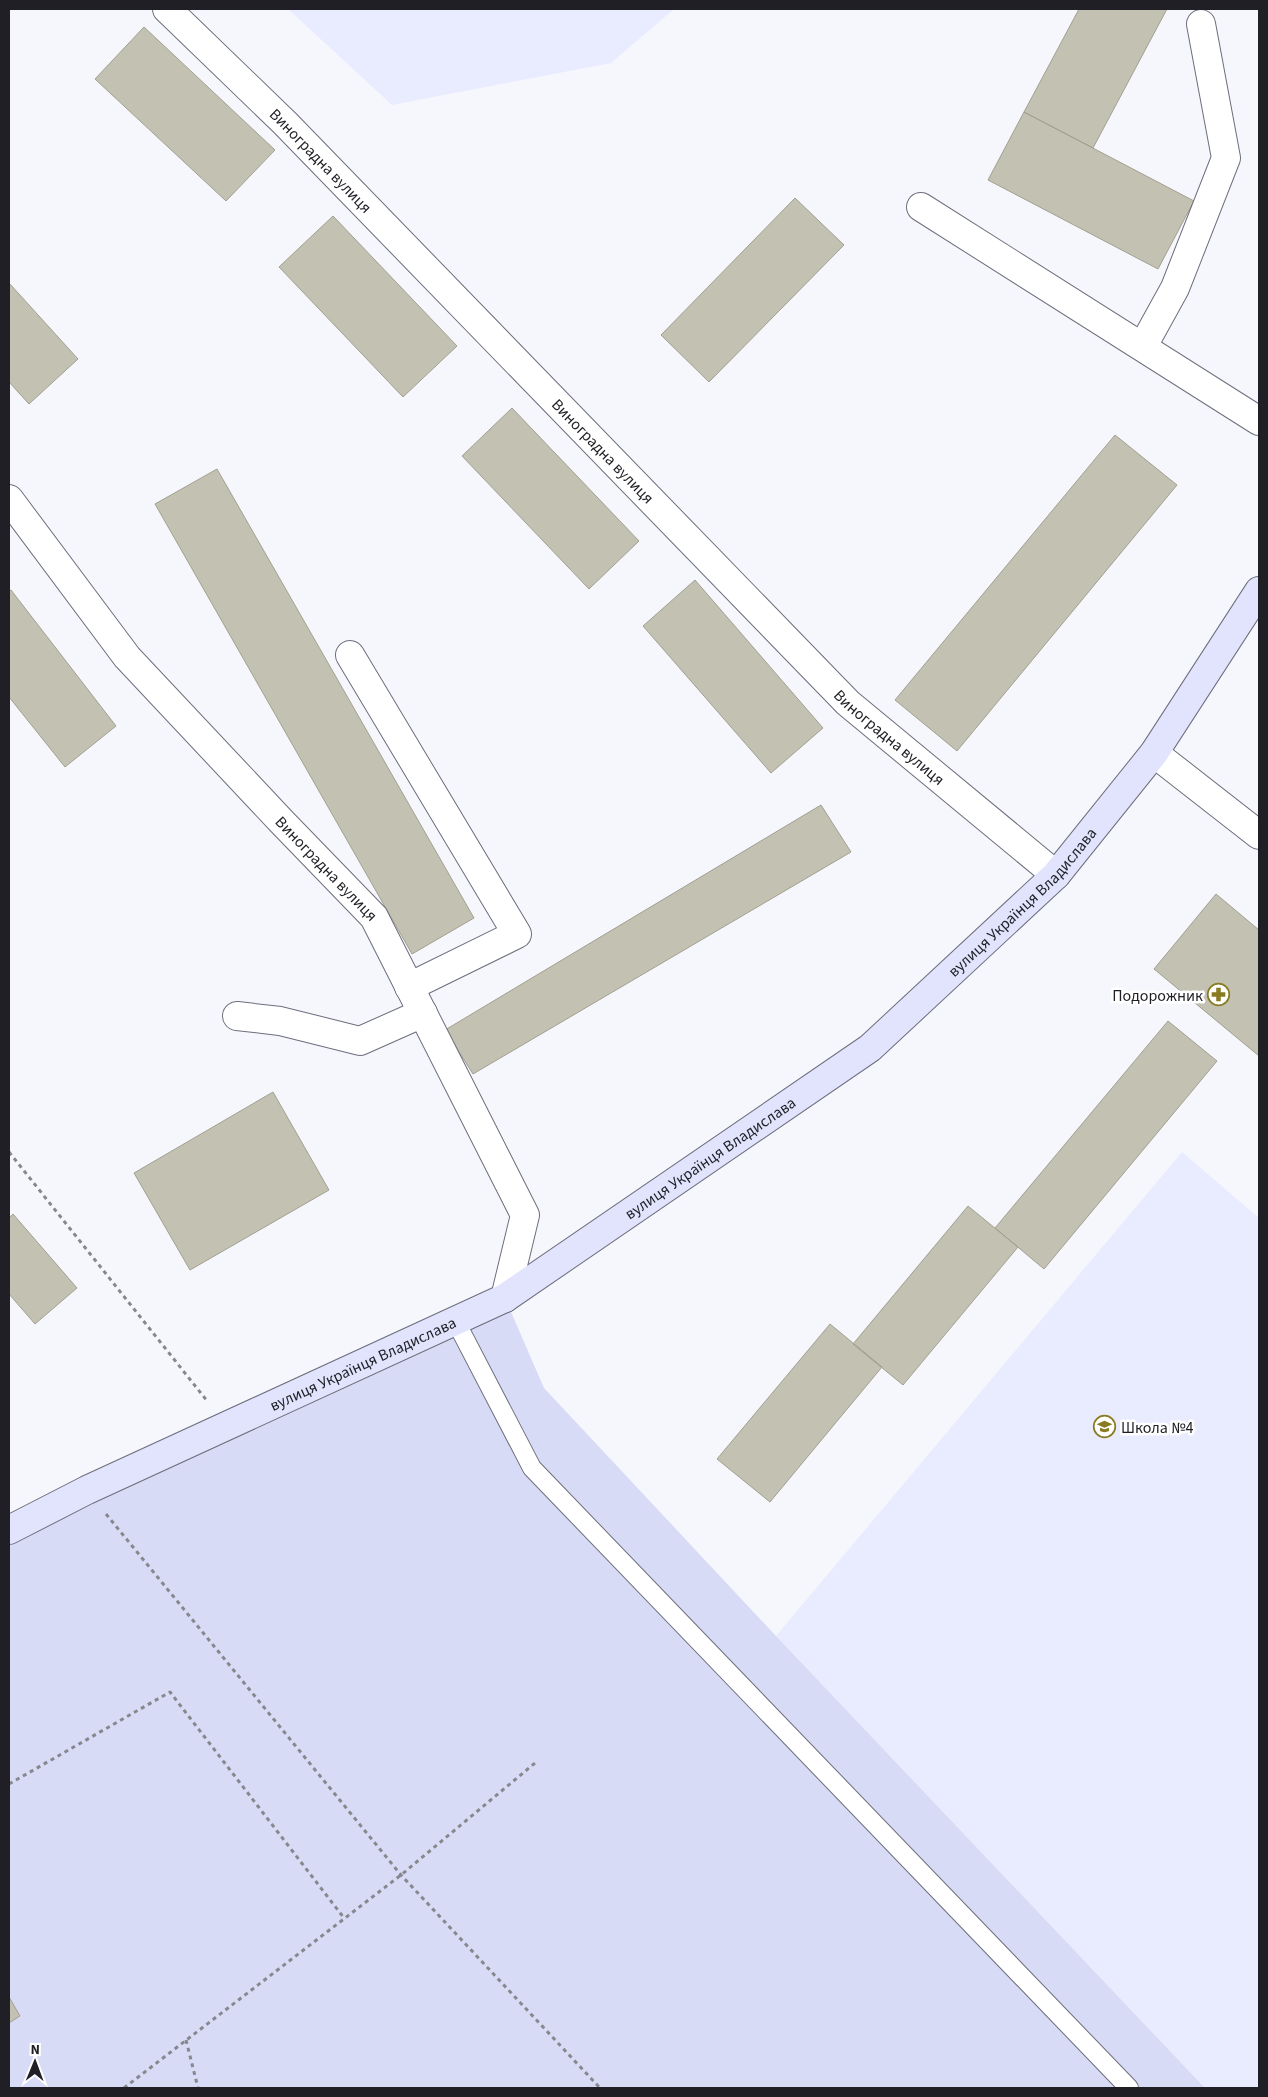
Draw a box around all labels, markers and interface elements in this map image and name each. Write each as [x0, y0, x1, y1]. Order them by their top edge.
street label: Виноградна вулиця [264, 104, 377, 218]
street label: Виноградна вулиця [546, 394, 659, 509]
street label: Виноградна вулиця [829, 685, 949, 791]
street label: Виноградна вулиця [270, 812, 382, 926]
street label: вулиця Українця Владислава [943, 823, 1102, 982]
pharmacy icon: Подорожник [1207, 983, 1231, 1007]
place label: Подорожник [1112, 985, 1203, 1007]
street label: вулиця Українця Владислава [621, 1092, 800, 1225]
street label: вулиця Українця Владислава [266, 1312, 460, 1417]
school or university icon: Школа №4 [1093, 1415, 1117, 1439]
place label: Школа №4 [1121, 1417, 1193, 1439]
north arrow [10, 2037, 60, 2087]
text: N [30, 2040, 40, 2060]

